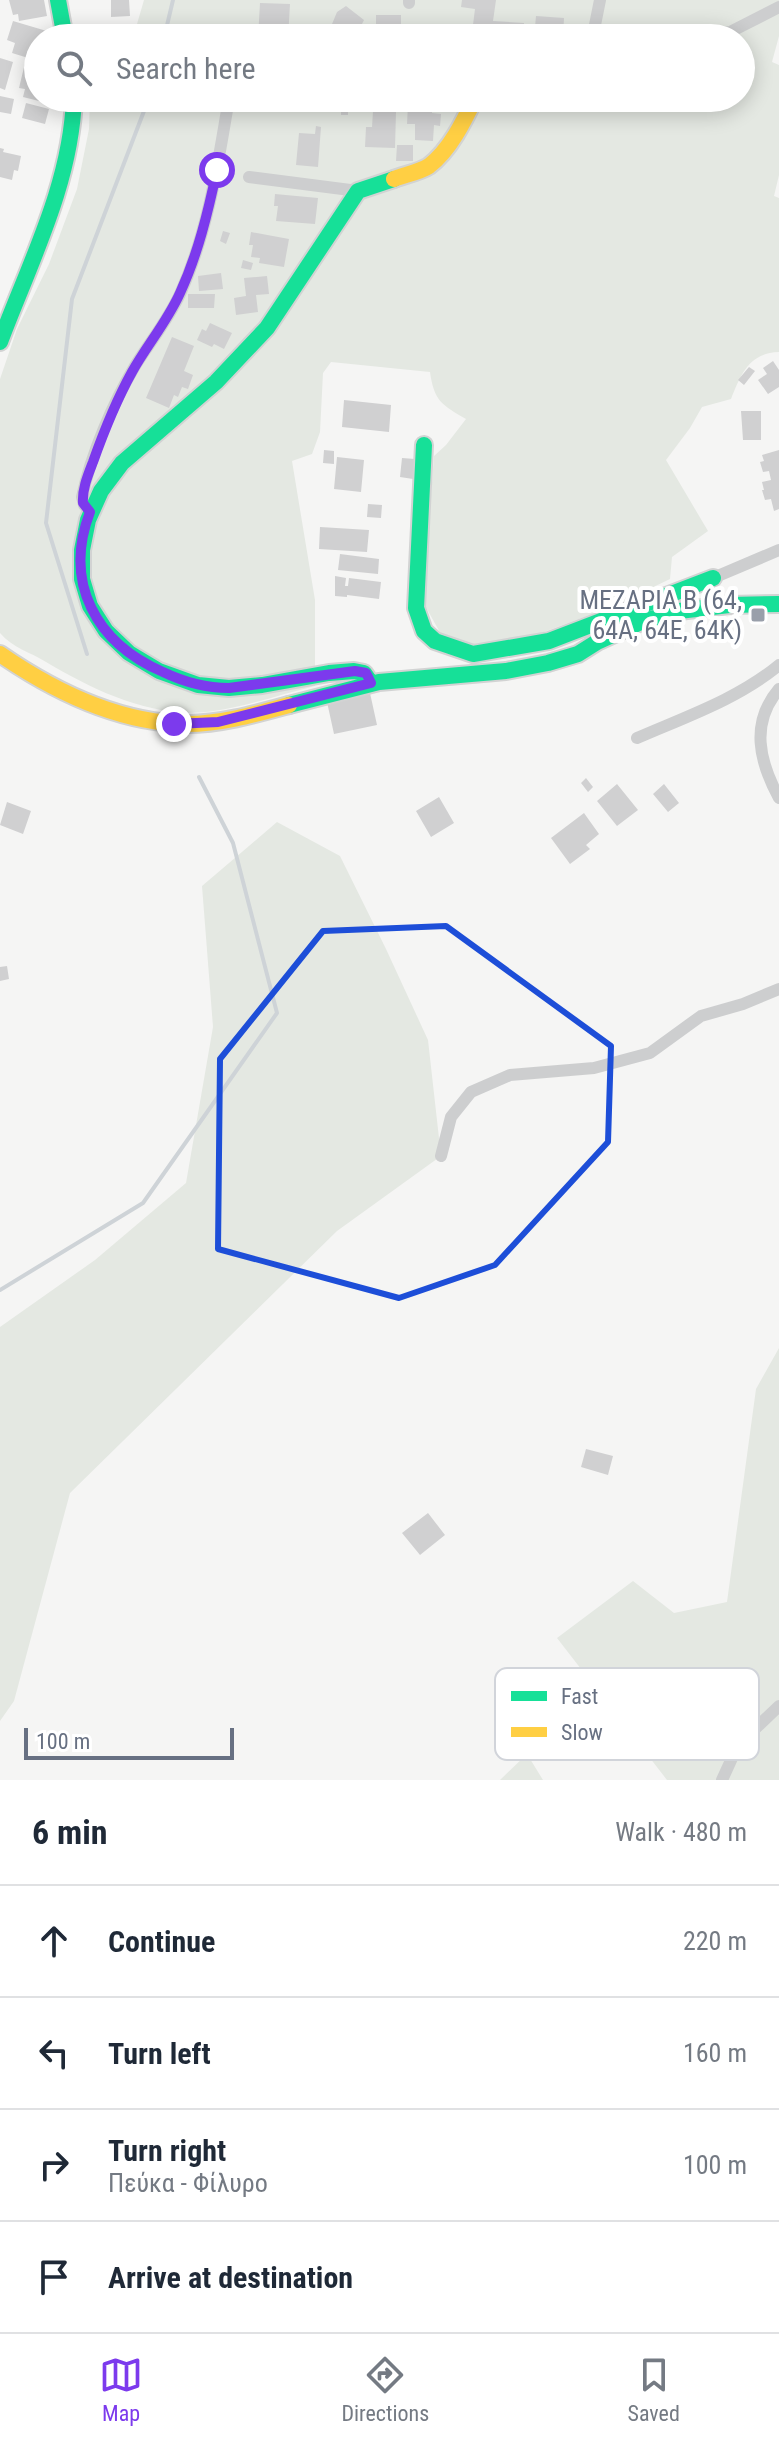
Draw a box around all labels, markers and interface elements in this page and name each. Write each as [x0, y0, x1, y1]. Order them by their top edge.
search box [24, 24, 755, 112]
icon: search [52, 46, 96, 90]
text: Search here [116, 51, 256, 86]
route start [199, 152, 235, 188]
place label: ΜΕΖΑΡΙΑ B (64, 64Α, 64Ε, 64Κ) [579, 585, 742, 645]
marker: ΜΕΖΑΡΙΑ B (64, 64Α, 64Ε, 64Κ) [749, 606, 767, 624]
route end [156, 706, 192, 742]
legend [495, 1668, 759, 1760]
text: Fast [561, 1684, 598, 1709]
text: Slow [561, 1720, 603, 1745]
scale bar [24, 1724, 234, 1760]
text: 100 m [36, 1729, 90, 1754]
text: 6 min [32, 1812, 108, 1852]
text: Walk · 480 m [615, 1817, 747, 1847]
icon: ahead [32, 1919, 76, 1963]
text: Continue [108, 1924, 215, 1959]
text: 220 m [683, 1926, 747, 1956]
icon: left [32, 2031, 76, 2075]
text: Turn left [108, 2036, 211, 2071]
text: 160 m [683, 2038, 747, 2068]
text: Turn right [108, 2133, 226, 2168]
icon: right [32, 2143, 76, 2187]
text: 100 m [683, 2150, 747, 2180]
text: Πεύκα - Φίλυρο [108, 2168, 268, 2198]
icon: arrive [32, 2255, 76, 2299]
text: Arrive at destination [108, 2260, 353, 2295]
tab: Map [99, 2353, 143, 2426]
tab: Directions [341, 2353, 429, 2426]
tab: Saved [628, 2353, 680, 2426]

